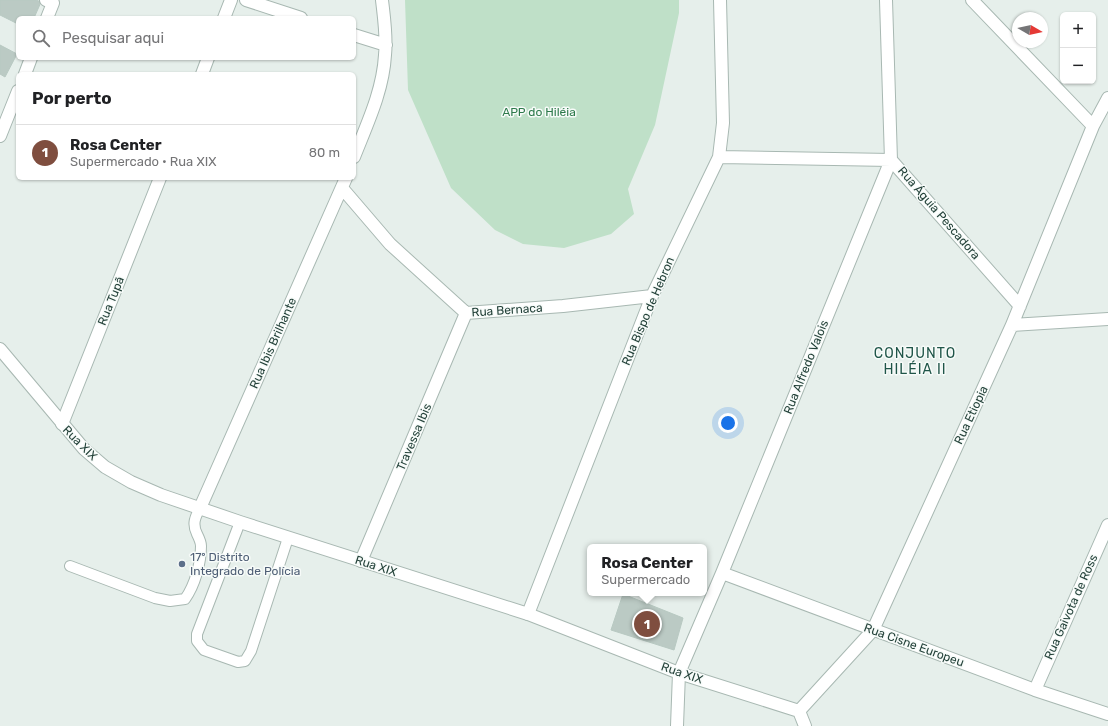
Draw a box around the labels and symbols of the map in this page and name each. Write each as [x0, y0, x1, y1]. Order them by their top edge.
north arrow [1012, 12, 1048, 48]
park label: APP do Hiléia [502, 105, 576, 119]
street label: Rua Águia Pescadora [895, 164, 983, 262]
street label: Rua Bispo de Hebron [619, 255, 677, 367]
street label: Rua Tupã [95, 275, 127, 327]
street label: Rua Ibis Brilhante [247, 295, 299, 391]
street label: Rua Bernaca [471, 301, 543, 319]
street label: Rua Alfredo Valois [781, 318, 831, 416]
district label: CONJUNTO HILÉIA II [874, 345, 956, 378]
street label: Rua Etiopia [951, 384, 991, 446]
street label: Travessa Ibis [394, 401, 434, 473]
your location [718, 413, 738, 433]
street label: Rua XIX [60, 423, 100, 463]
place label: 17º Distrito Integrado de Polícia [190, 550, 300, 578]
street label: Rua Gaivota de Ross [1042, 552, 1100, 662]
street label: Rua XIX [353, 553, 399, 579]
marker: 17º Distrito Integrado de Polícia [177, 559, 187, 569]
pin: 1 [634, 609, 660, 639]
street label: Rua Cisne Europeu [862, 620, 966, 670]
street label: Rua XIX [659, 659, 705, 687]

